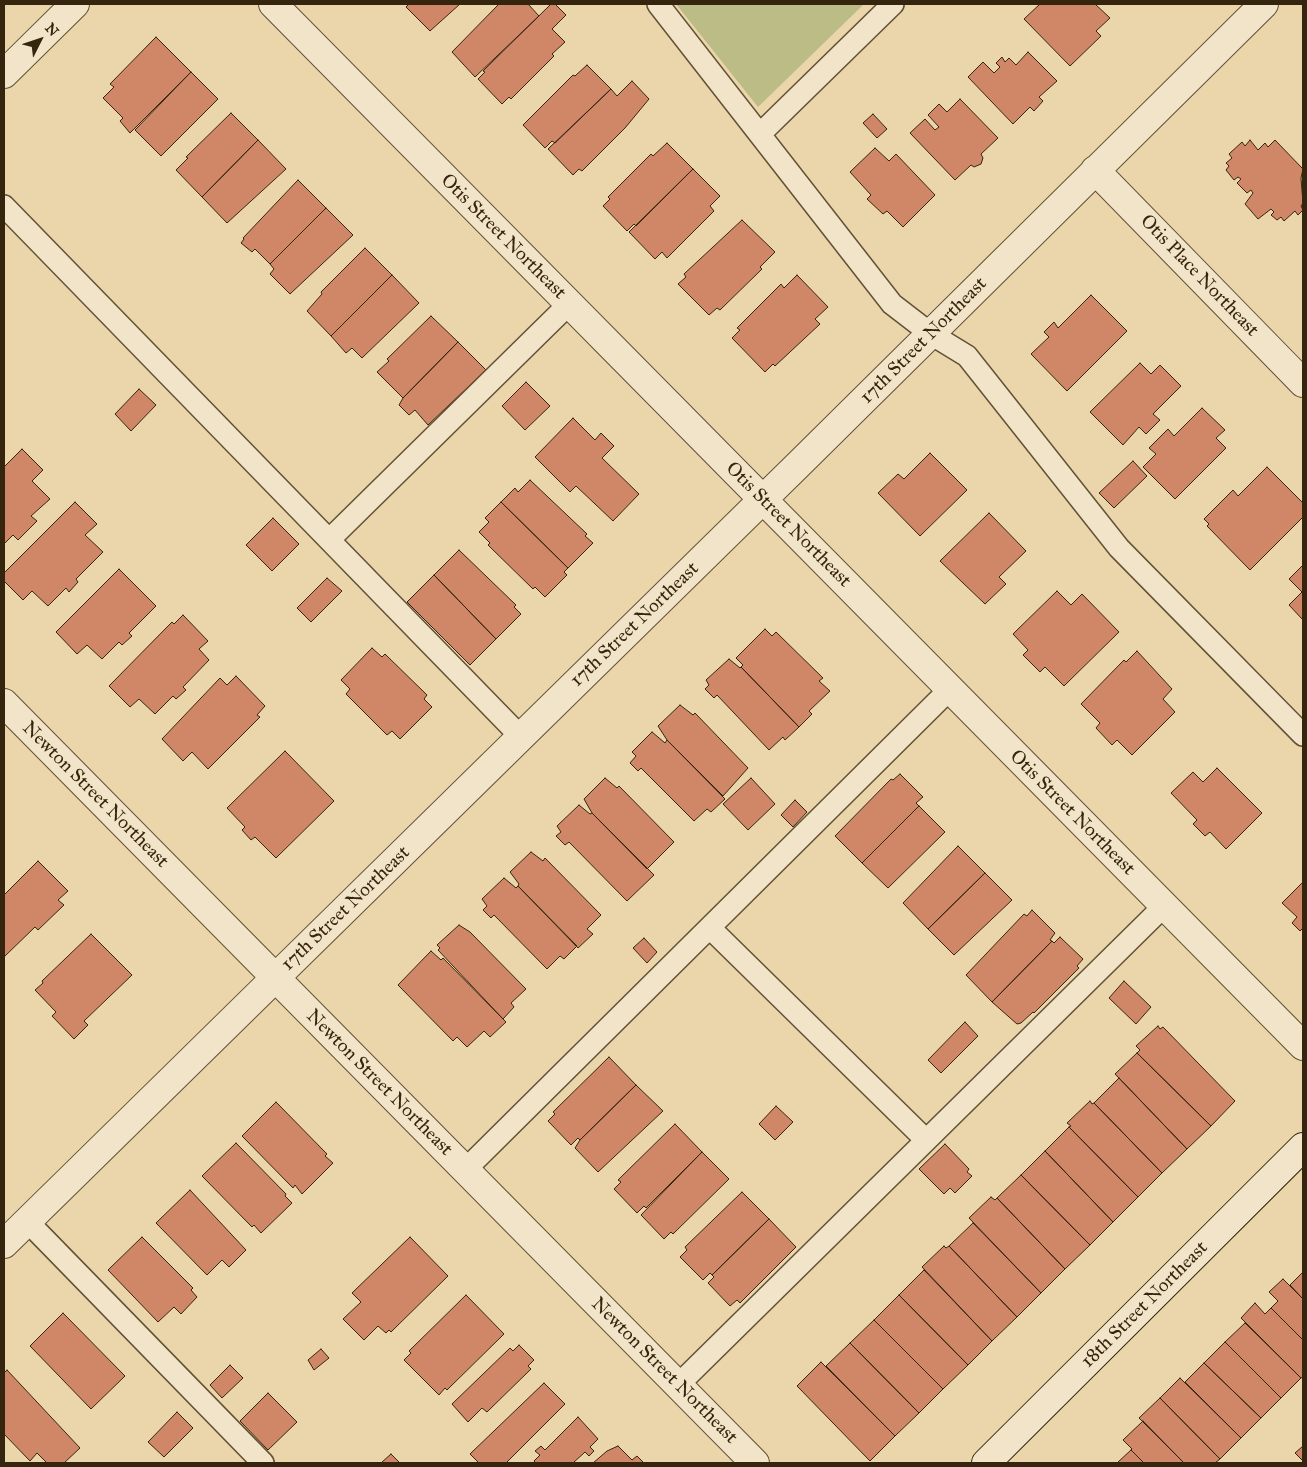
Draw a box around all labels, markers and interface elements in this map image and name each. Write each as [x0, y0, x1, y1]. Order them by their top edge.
north arrow [15, 15, 65, 65]
text: N [41, 20, 62, 40]
street label: Otis Street Northeast [435, 169, 571, 305]
street label: Otis Place Northeast [1135, 210, 1263, 342]
street label: 17th Street Northeast [856, 273, 992, 409]
street label: Otis Street Northeast [720, 457, 856, 593]
street label: 17th Street Northeast [566, 558, 704, 692]
street label: Newton Street Northeast [17, 717, 173, 873]
street label: Otis Street Northeast [1004, 745, 1140, 881]
street label: 17th Street Northeast [277, 842, 415, 976]
street label: Newton Street Northeast [301, 1005, 457, 1161]
street label: 18th Street Northeast [1077, 1237, 1213, 1373]
street label: Newton Street Northeast [586, 1293, 742, 1449]

